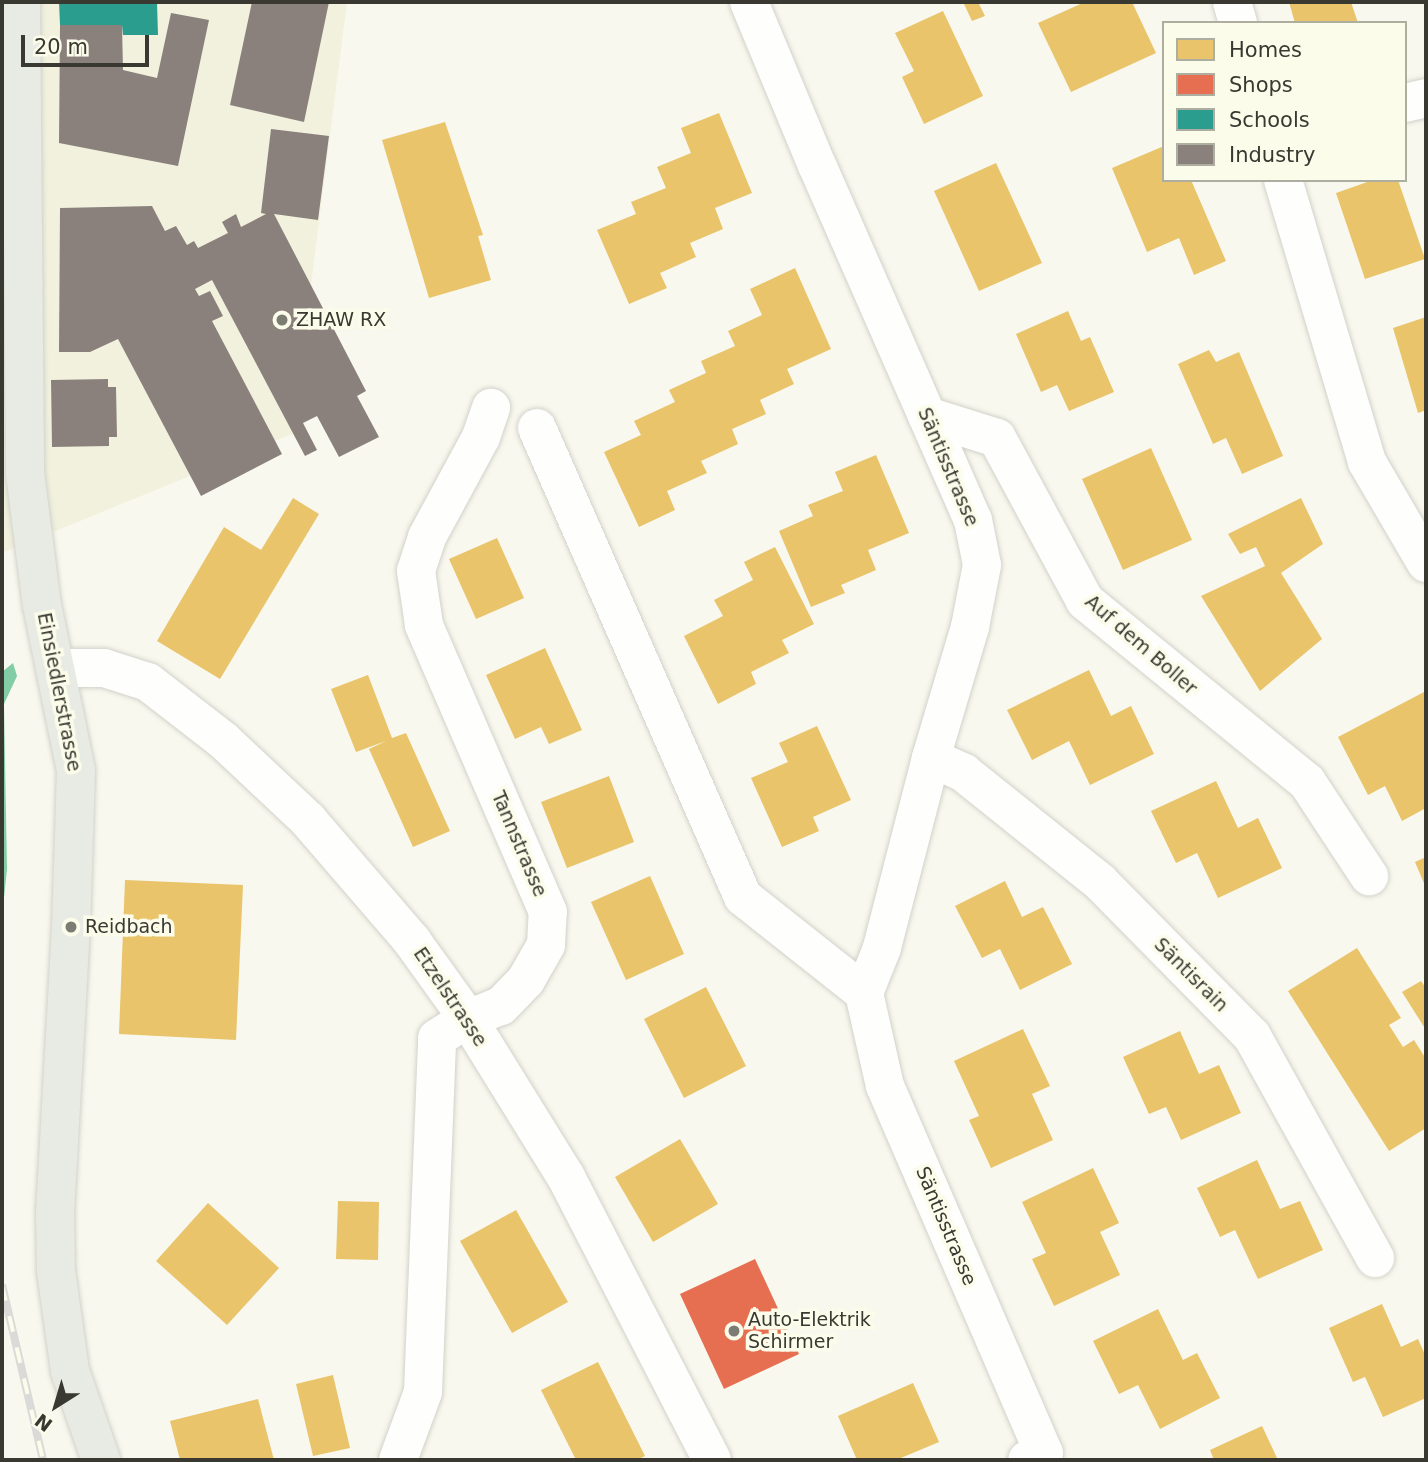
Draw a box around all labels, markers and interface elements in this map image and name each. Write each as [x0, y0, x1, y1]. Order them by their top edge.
scale bar [24, 21, 152, 65]
legend [1162, 21, 1407, 182]
text: 20 m [34, 35, 88, 59]
text: Homes [1229, 38, 1302, 62]
text: Shops [1229, 73, 1293, 97]
text: Schools [1229, 108, 1310, 132]
text: Industry [1229, 143, 1315, 167]
place label: ZHAW RX [296, 309, 386, 331]
marker: ZHAW RX [274, 312, 290, 328]
street label: Säntisstrasse [913, 404, 983, 530]
street label: Auf dem Boller [1080, 590, 1202, 700]
street label: Einsiedlerstrasse [32, 611, 86, 773]
street label: Tannstrasse [487, 788, 551, 900]
place label: Reidbach [85, 916, 173, 938]
marker: Reidbach [63, 919, 79, 935]
street label: Säntisrain [1149, 933, 1233, 1017]
street label: Etzelstrasse [408, 943, 492, 1051]
street label: Säntisstrasse [911, 1163, 981, 1289]
place label: Auto-Elektrik Schirmer [748, 1309, 871, 1353]
marker: Auto-Elektrik Schirmer [726, 1323, 742, 1339]
north arrow [21, 1371, 91, 1441]
text: N [30, 1409, 56, 1436]

